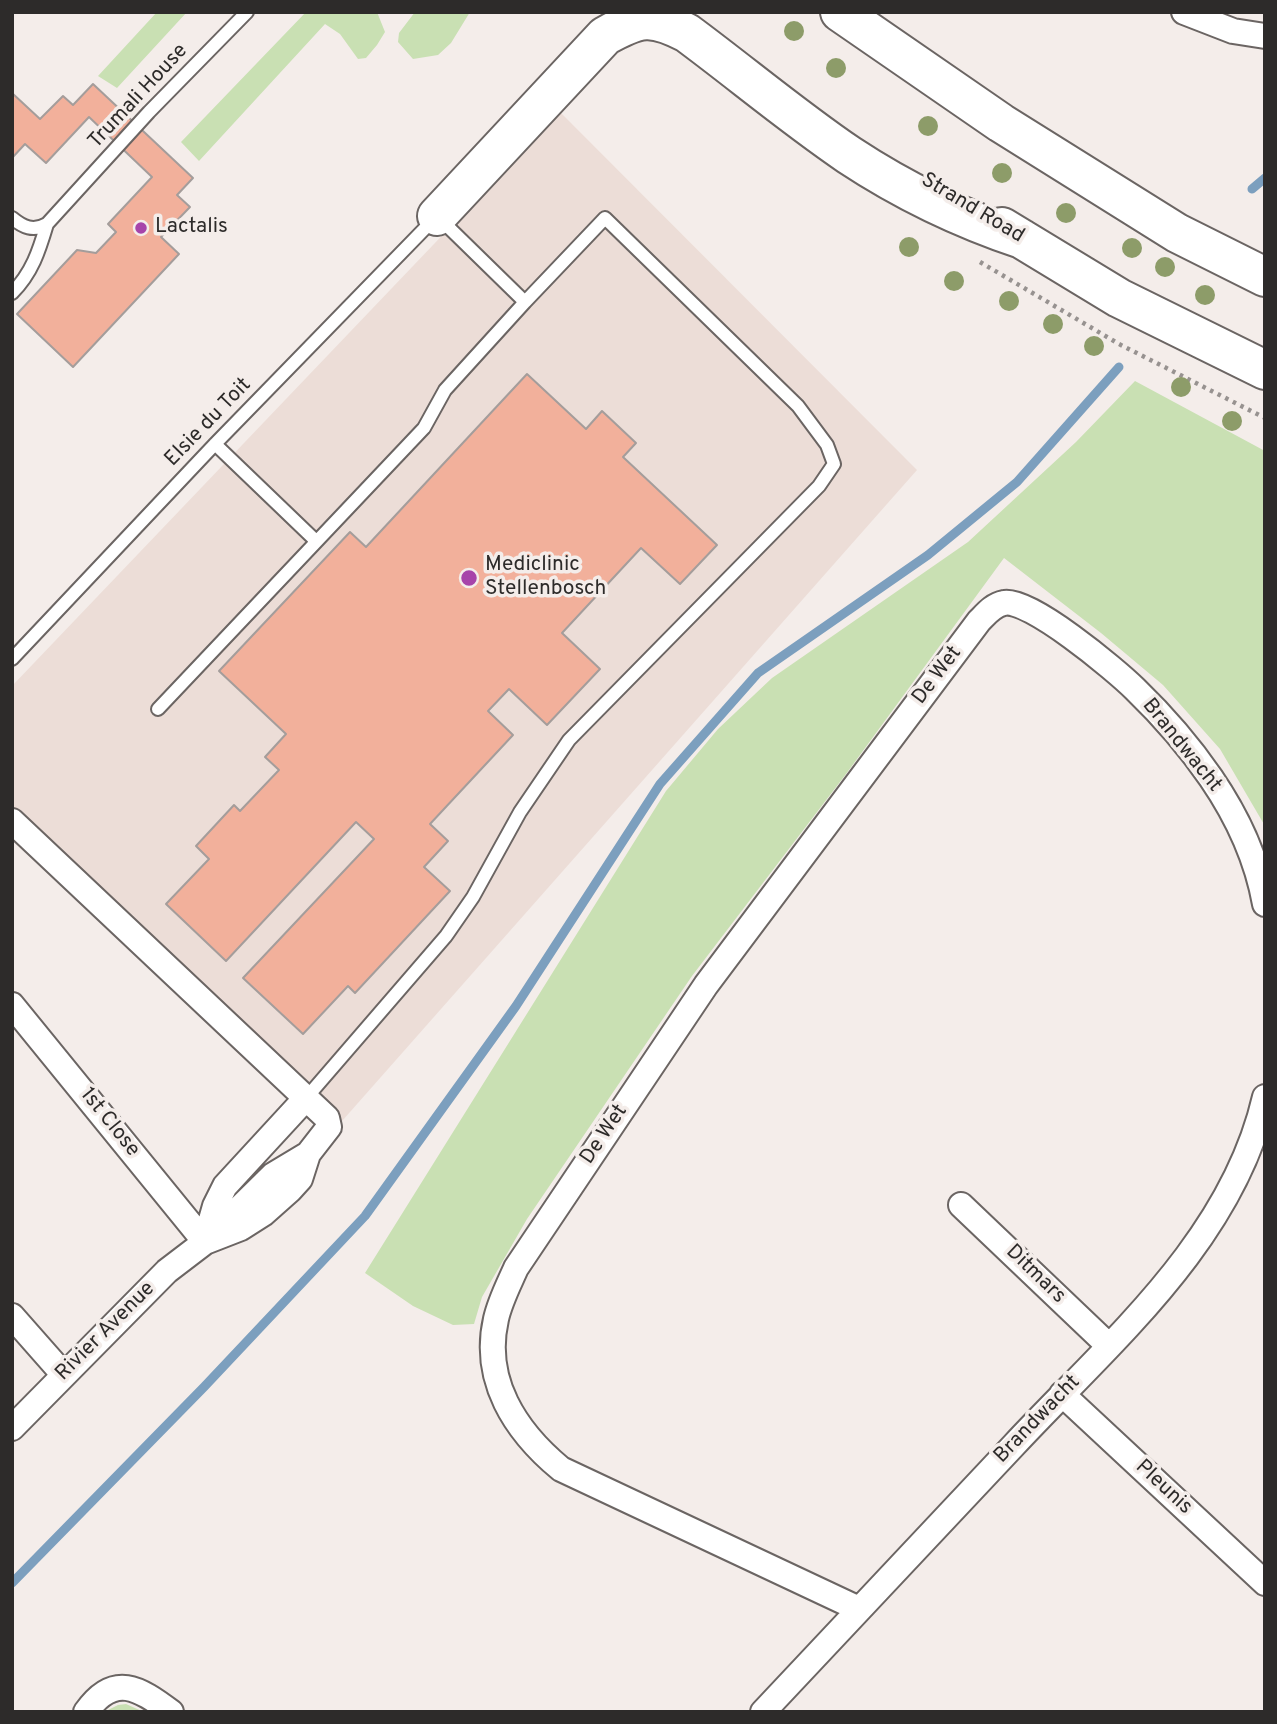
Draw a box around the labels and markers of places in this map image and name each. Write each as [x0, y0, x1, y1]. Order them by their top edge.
place label: Lactalis [155, 215, 228, 241]
marker: Lactalis [133, 220, 149, 236]
place label: Mediclinic Stellenbosch [485, 553, 606, 603]
marker: Mediclinic Stellenbosch [459, 568, 479, 588]

